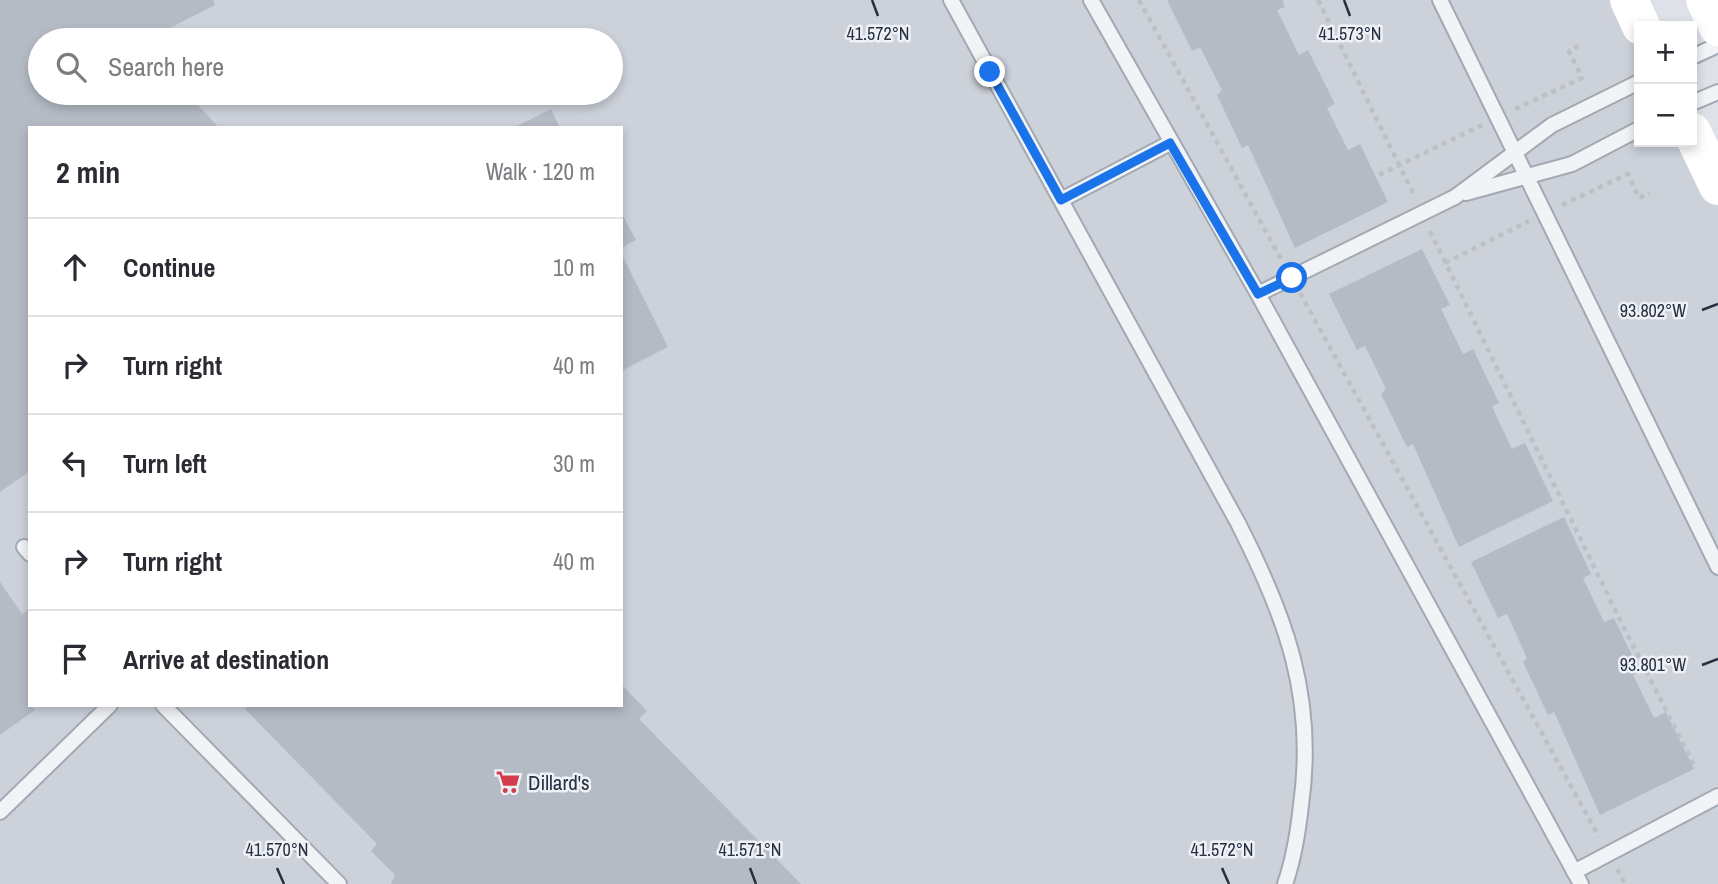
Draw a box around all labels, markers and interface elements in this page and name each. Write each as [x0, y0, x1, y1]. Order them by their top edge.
text: 41.572°N [847, 21, 910, 46]
text: 41.573°N [1319, 21, 1382, 46]
map controls [1634, 21, 1697, 147]
button: + [1634, 21, 1697, 84]
search box [28, 28, 623, 105]
icon: search [52, 48, 90, 86]
text: Search here [108, 49, 224, 84]
route end [974, 56, 1005, 87]
button: − [1634, 84, 1697, 147]
text: 2 min [56, 152, 120, 192]
text: Walk · 120 m [486, 156, 595, 187]
icon: ahead [56, 248, 94, 286]
text: Continue [123, 250, 215, 285]
text: 10 m [553, 252, 595, 283]
route start [1276, 262, 1307, 293]
text: 93.802°W [1620, 298, 1686, 323]
icon: right [56, 346, 94, 384]
text: Turn right [123, 348, 222, 383]
text: 40 m [553, 350, 595, 381]
icon: left [56, 444, 94, 482]
text: Turn left [123, 446, 207, 481]
text: 30 m [553, 448, 595, 479]
icon: right [56, 542, 94, 580]
text: Turn right [123, 544, 222, 579]
text: 40 m [553, 546, 595, 577]
icon: arrive [56, 640, 94, 678]
text: Arrive at destination [123, 642, 329, 677]
text: 93.801°W [1620, 652, 1686, 677]
supermarket icon: Dillard's [494, 768, 522, 796]
place label: Dillard's [528, 768, 590, 797]
text: 41.570°N [246, 837, 309, 862]
text: 41.571°N [719, 837, 782, 862]
text: 41.572°N [1191, 837, 1254, 862]

